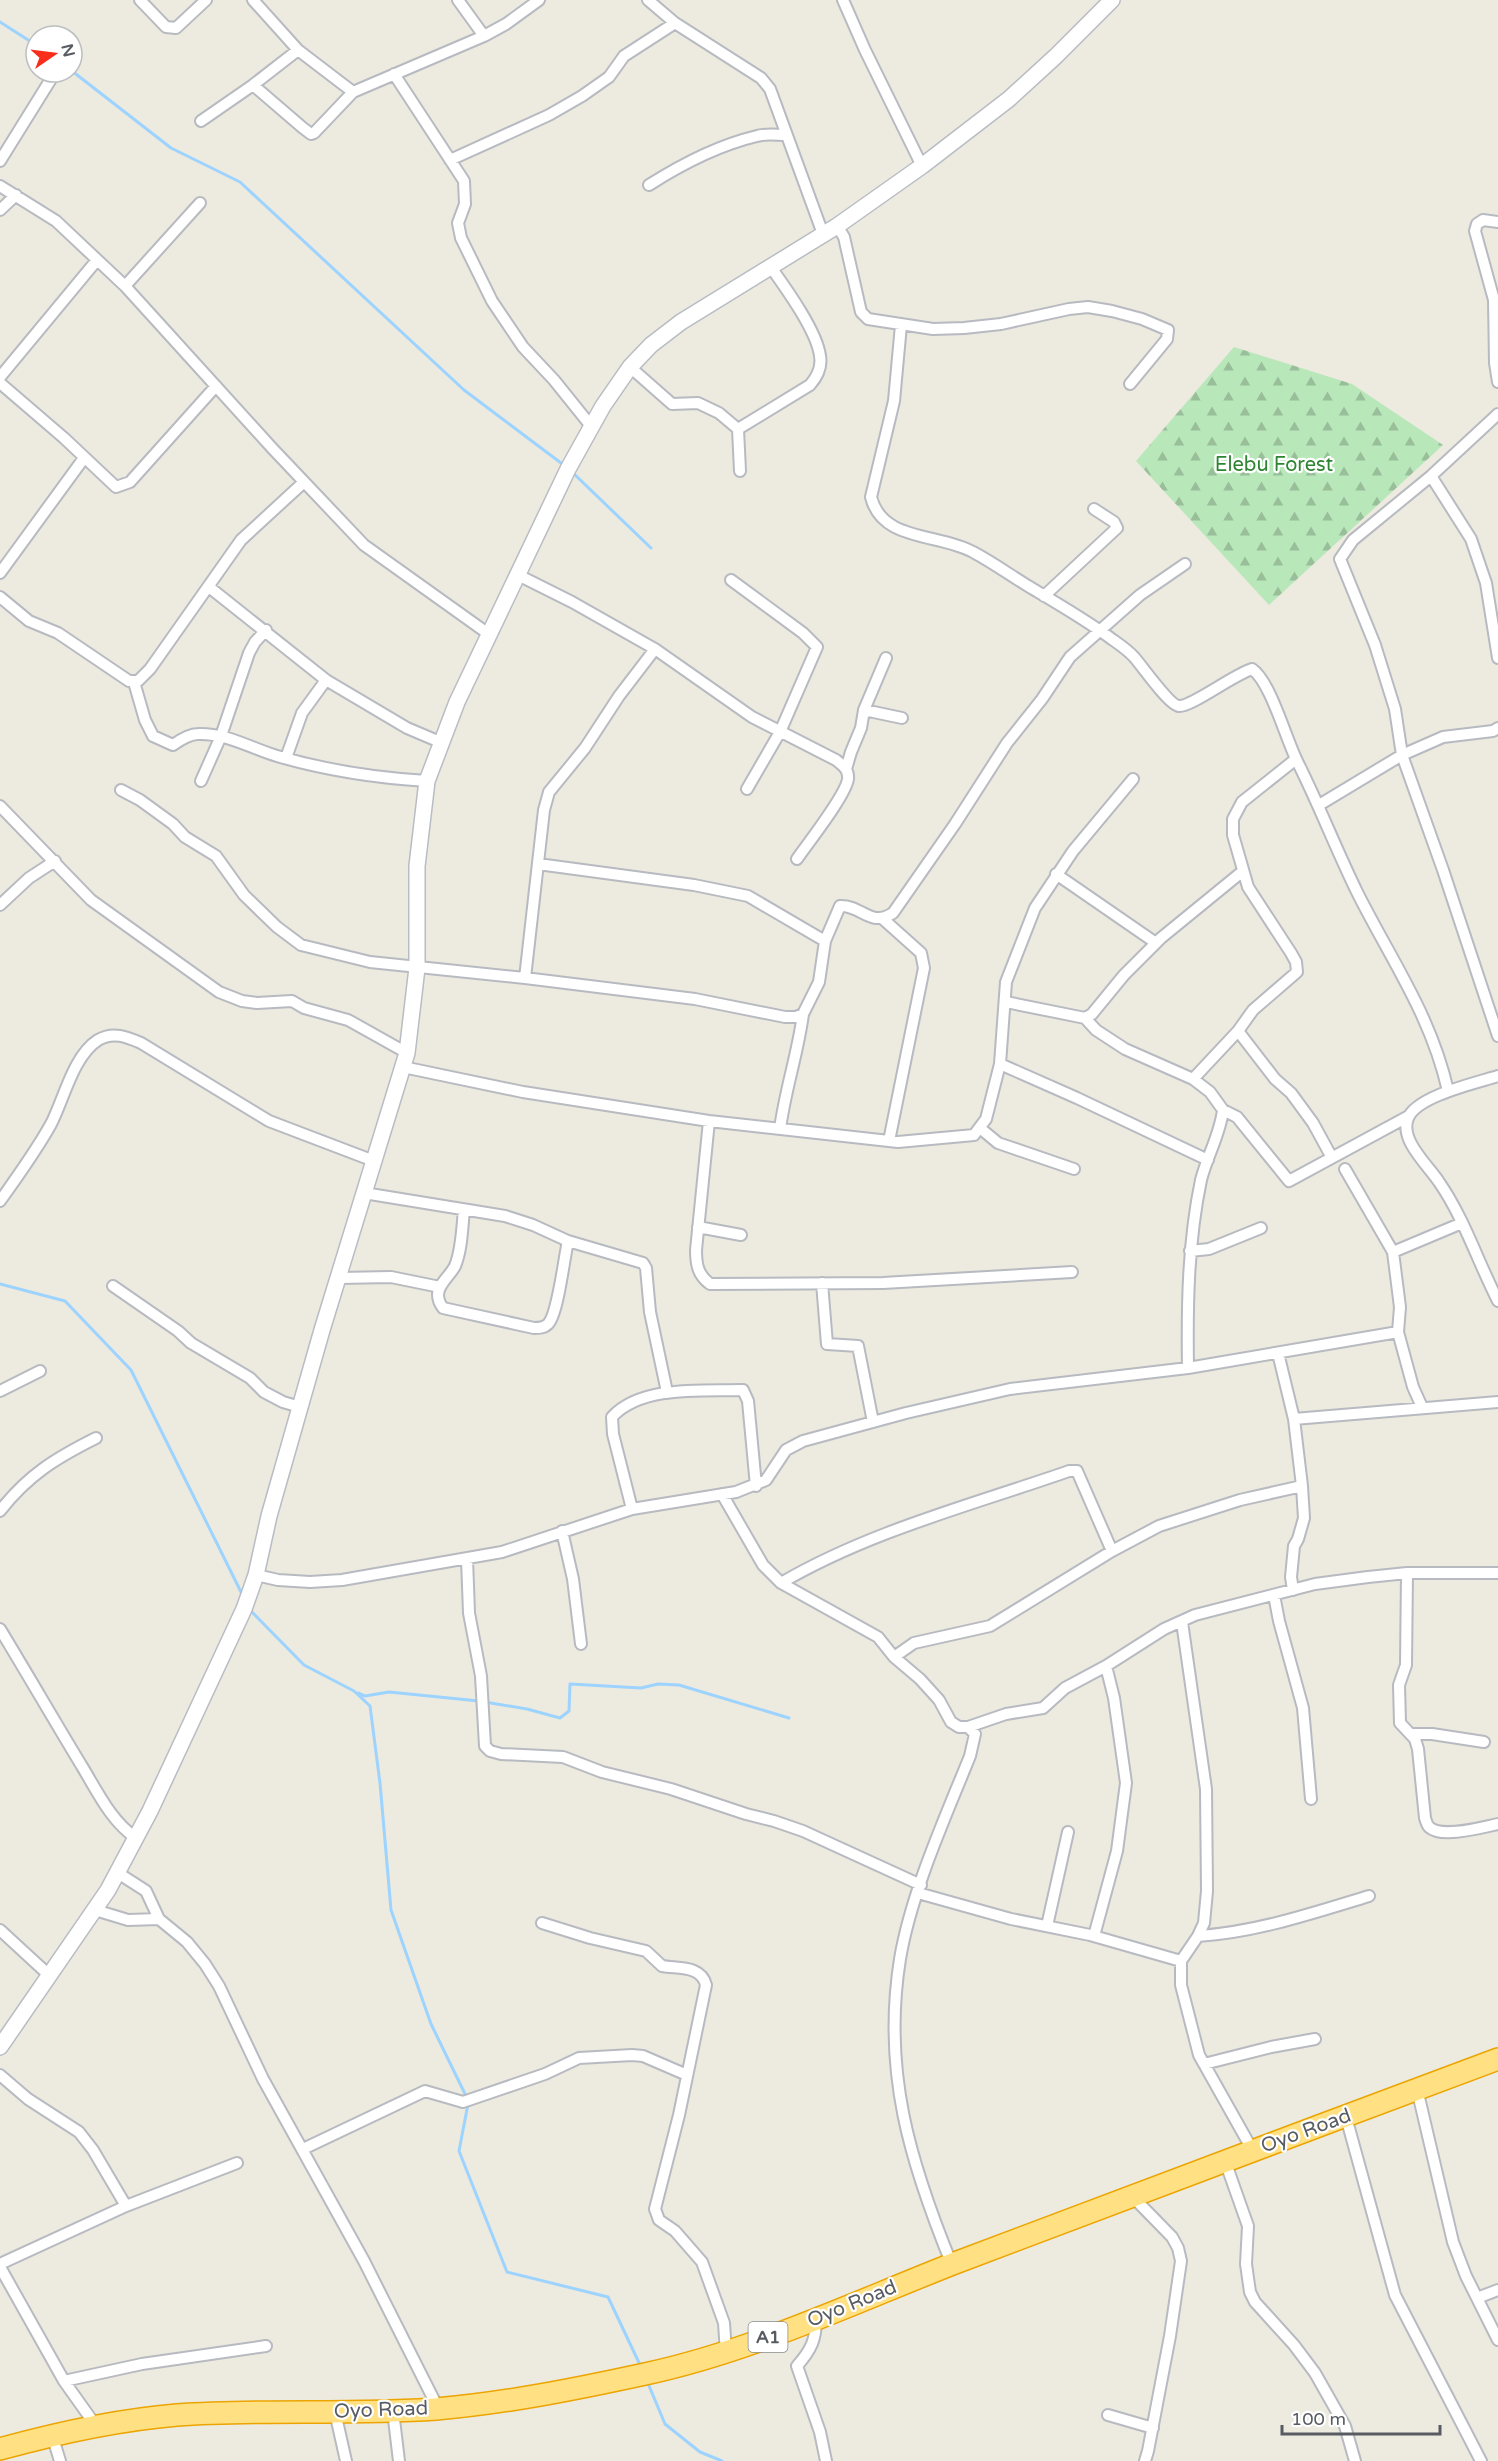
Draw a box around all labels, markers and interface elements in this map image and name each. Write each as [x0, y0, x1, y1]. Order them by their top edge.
north arrow [24, 24, 84, 84]
text: N [56, 42, 79, 59]
park label: Elebu Forest [1215, 453, 1334, 477]
street label: Oyo Road [1258, 2104, 1354, 2158]
street label: Oyo Road [804, 2275, 900, 2333]
road number: A1 [748, 2322, 788, 2352]
street label: Oyo Road [333, 2396, 429, 2424]
scale bar [1282, 2398, 1440, 2436]
text: 100 m [1291, 2408, 1346, 2430]

